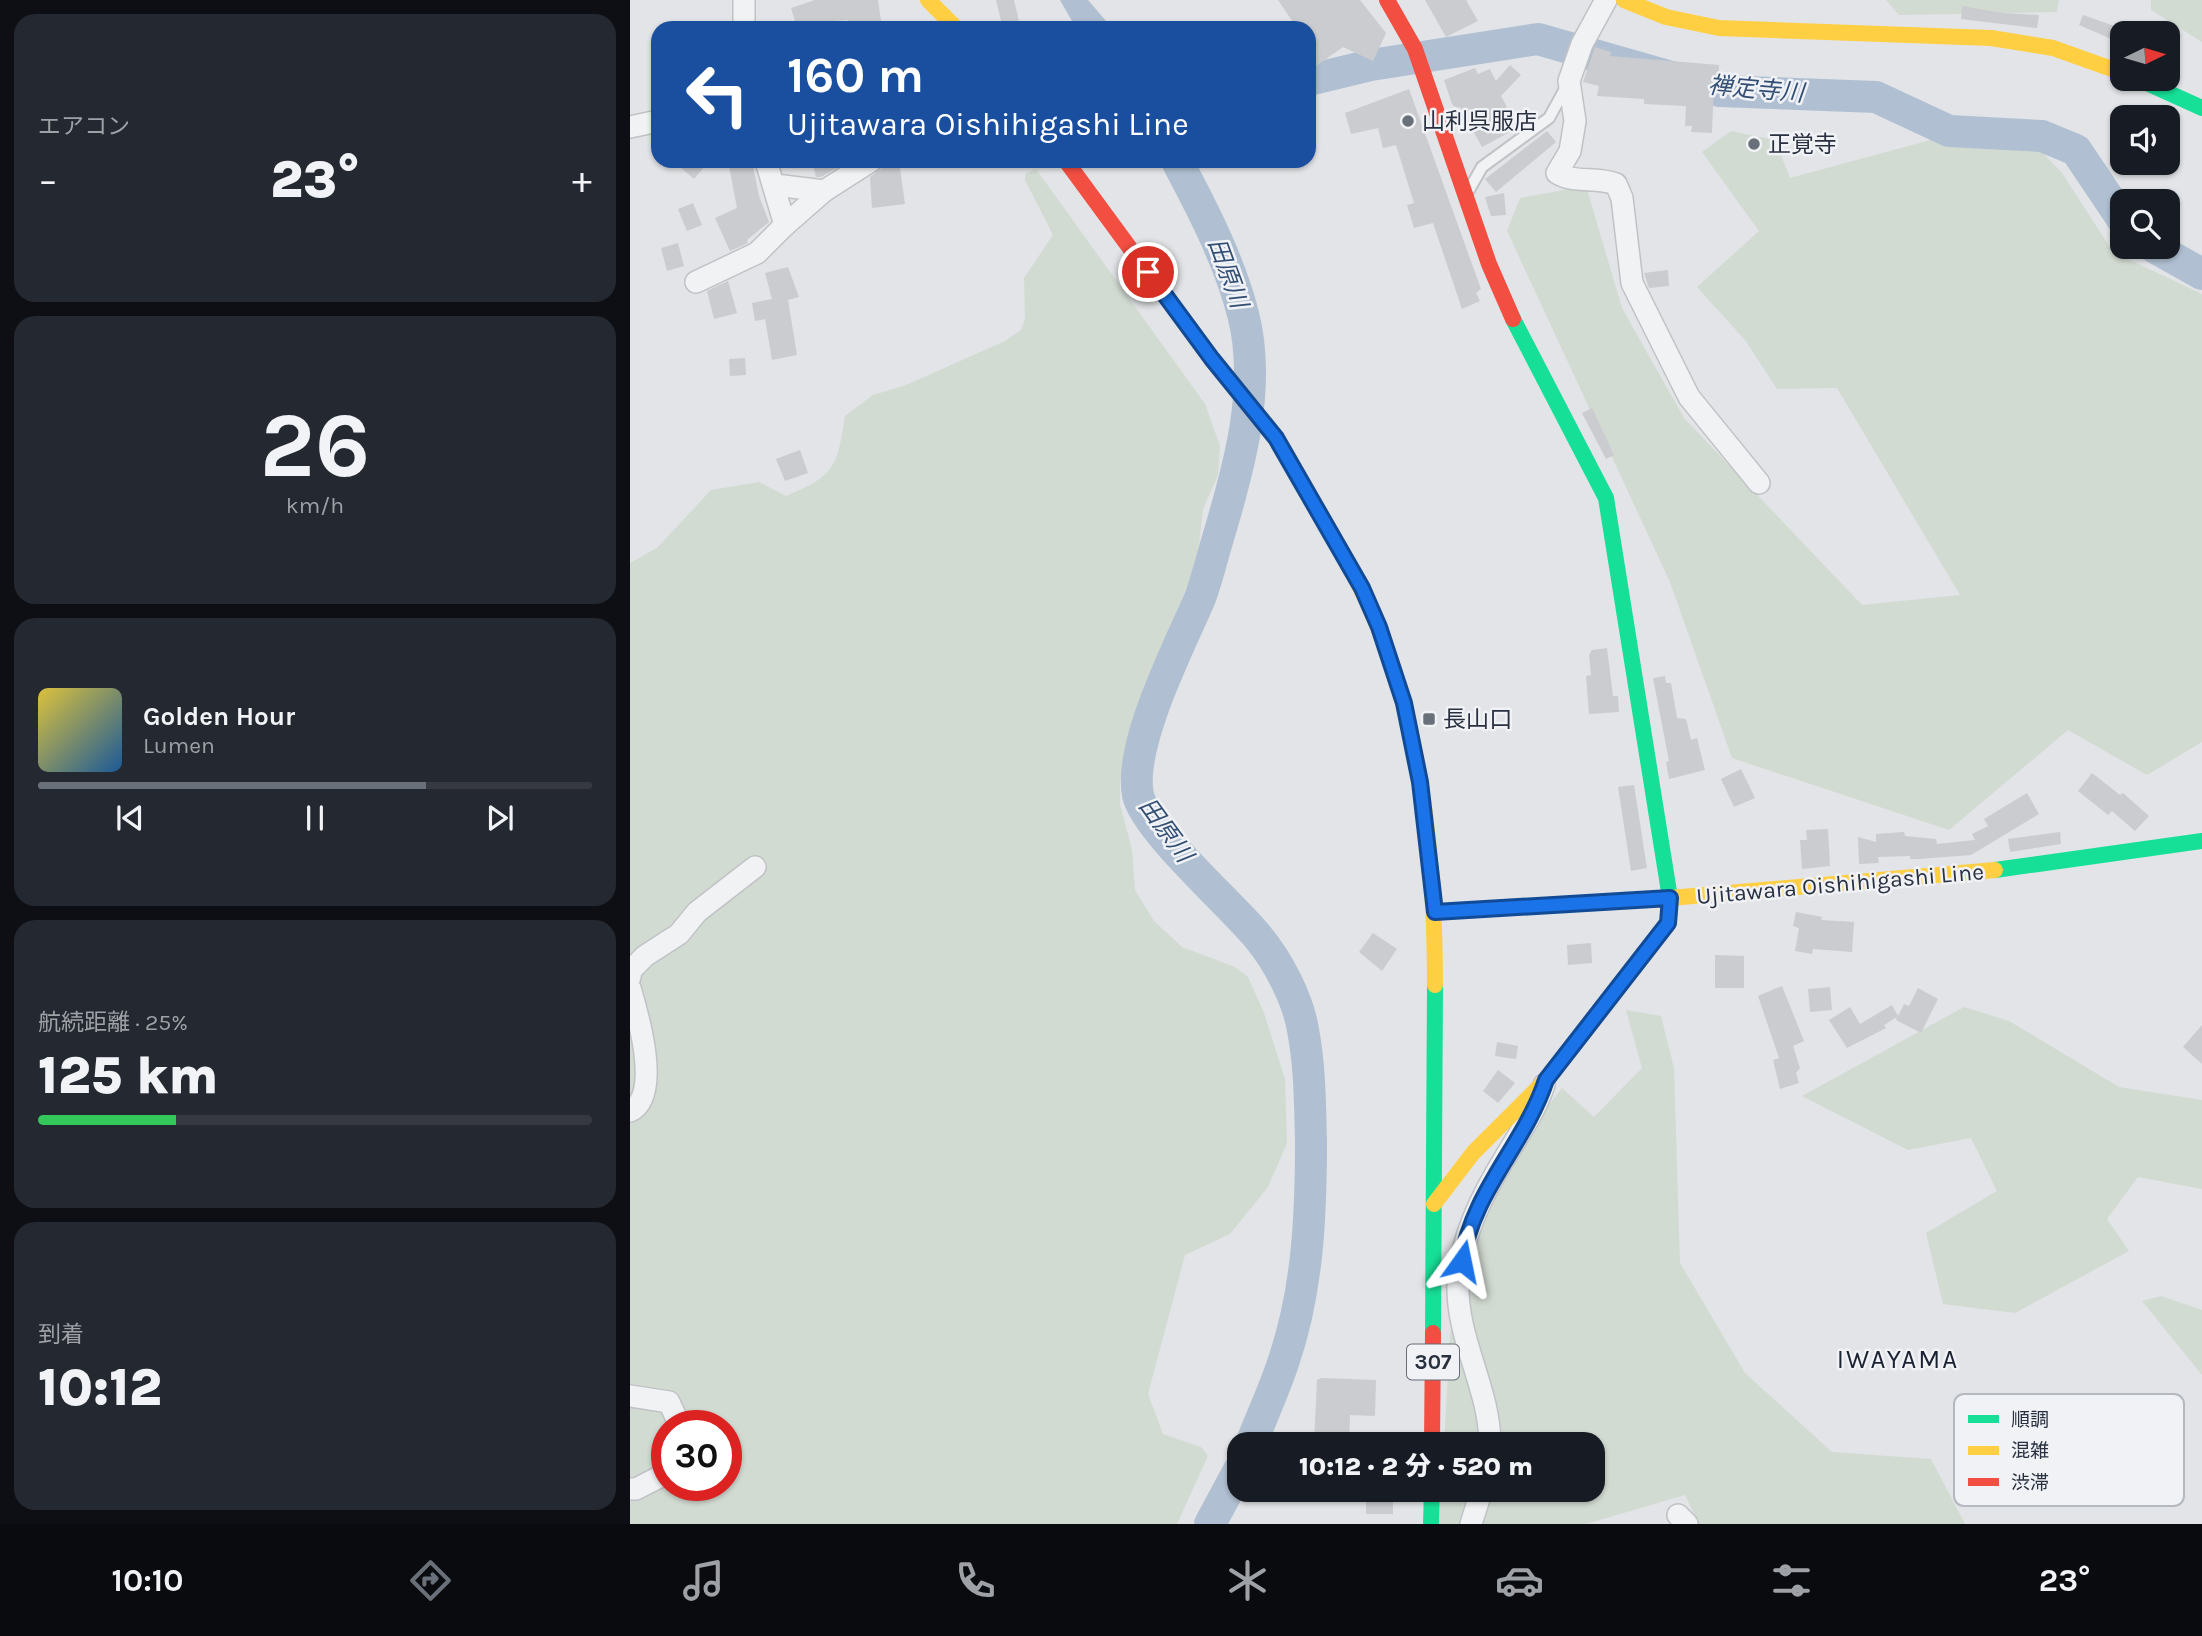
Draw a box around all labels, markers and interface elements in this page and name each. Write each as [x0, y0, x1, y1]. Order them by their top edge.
north arrow [2110, 21, 2180, 91]
map controls [2110, 21, 2180, 259]
text: 160 m [787, 47, 924, 104]
icon: left [672, 49, 763, 140]
water label: 禅定寺川 [1707, 71, 1808, 107]
button: sound [2110, 105, 2180, 175]
text: Ujitawara Oishihigashi Line [787, 106, 1189, 143]
place label: 山利呉服店 [1422, 108, 1537, 135]
text: エアコン [38, 113, 130, 140]
marker: 山利呉服店 [1400, 113, 1416, 129]
place label: 正覚寺 [1768, 131, 1837, 158]
marker: 正覚寺 [1746, 136, 1762, 152]
text: 23° [270, 149, 360, 210]
text: − [38, 158, 58, 203]
text: + [572, 158, 592, 203]
button: search [2110, 189, 2180, 259]
water label: 田原川 [1203, 234, 1254, 314]
pin [1118, 242, 1178, 302]
icon: arrive [1129, 253, 1167, 291]
text: 26 [260, 393, 370, 499]
text: km/h [286, 492, 344, 519]
text: Golden Hour [143, 701, 295, 732]
place label: 長山口 [1443, 706, 1512, 733]
marker: 長山口 [1421, 711, 1437, 727]
text: Lumen [143, 732, 215, 759]
water label: 田原川 [1134, 793, 1200, 870]
icon: previous [111, 799, 149, 837]
icon: pause [296, 799, 334, 837]
icon: next [481, 799, 519, 837]
street label: Ujitawara Oishihigashi Line [1695, 858, 1985, 910]
text: 航続距離 · 25% [38, 1009, 188, 1036]
text: 125 km [38, 1045, 218, 1106]
position arrow [1425, 1224, 1499, 1298]
text: 到着 [38, 1321, 84, 1348]
road number: 307 [1407, 1344, 1459, 1380]
district label: IWAYAMA [1837, 1344, 1959, 1375]
text: 10:12 [38, 1357, 162, 1418]
legend [1954, 1394, 2184, 1506]
text: 順調 [2011, 1409, 2049, 1431]
speed limit sign: 30 [651, 1410, 742, 1501]
text: 混雑 [2011, 1440, 2049, 1462]
text: 10:12 · 2 分 · 520 m [1299, 1451, 1533, 1482]
text: 渋滞 [2011, 1472, 2049, 1494]
icon: directions [406, 1556, 455, 1605]
icon: music [679, 1556, 728, 1605]
icon: phone [951, 1556, 1000, 1605]
icon: climate [1223, 1556, 1272, 1605]
icon: car [1495, 1556, 1544, 1605]
icon: filters [1767, 1556, 1816, 1605]
text: 10:10 [112, 1562, 183, 1599]
text: 23° [2039, 1562, 2090, 1599]

